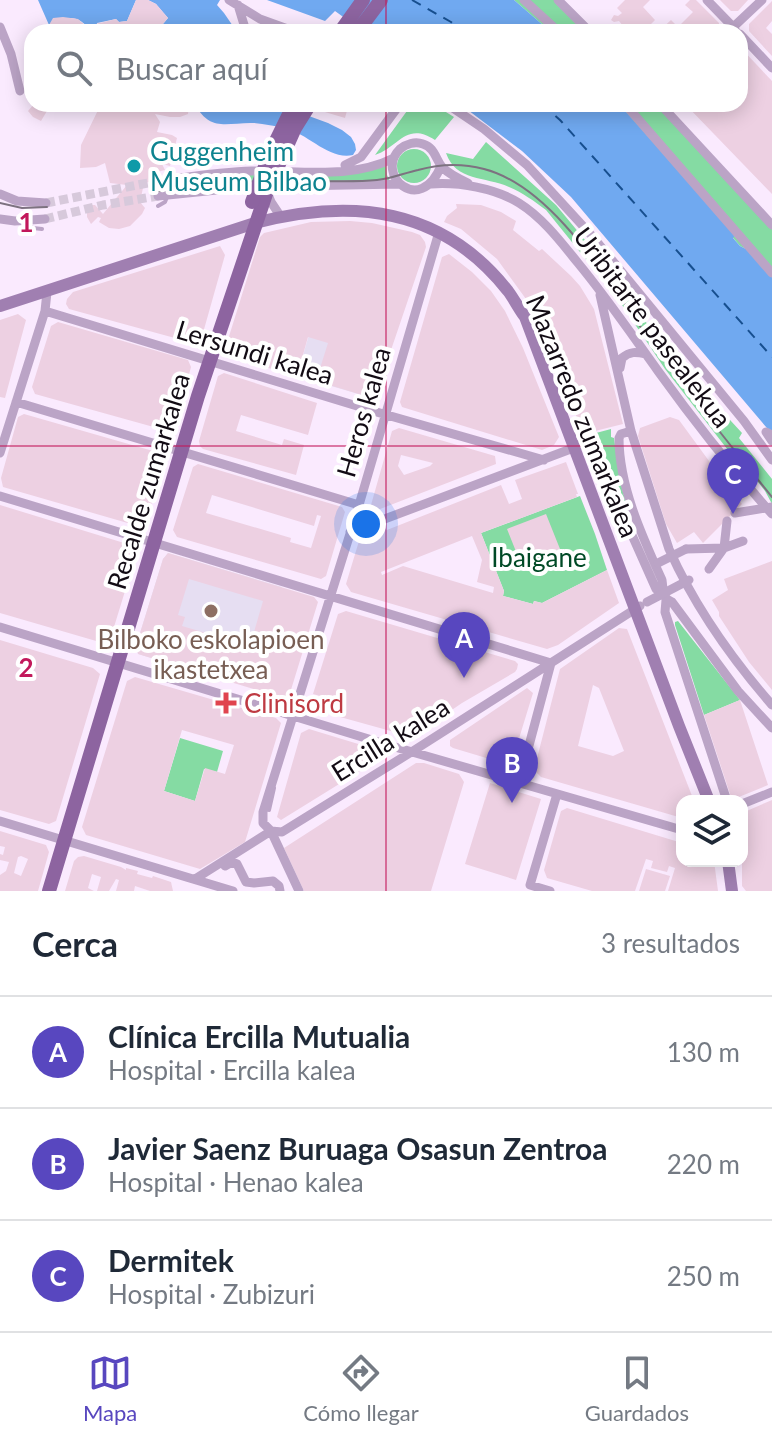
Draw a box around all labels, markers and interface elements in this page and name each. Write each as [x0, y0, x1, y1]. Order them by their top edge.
search box [24, 24, 748, 112]
icon: search [52, 46, 96, 90]
text: Buscar aquí [116, 50, 268, 86]
place label: Guggenheim Museum Bilbao [150, 135, 327, 197]
marker: Guggenheim Museum Bilbao [125, 157, 143, 175]
text: 1 [18, 206, 34, 238]
street label: Uribitarte pasealekua [567, 221, 739, 433]
street label: Mazarredo zumarkalea [520, 290, 646, 542]
street label: Lersundi kalea [173, 313, 337, 391]
street label: Heros kalea [329, 343, 397, 481]
street label: Recalde zumarkalea [100, 369, 196, 593]
pin: C [707, 448, 759, 514]
your location [346, 504, 386, 544]
park label: Ibaigane [491, 541, 587, 573]
marker: Bilboko eskolapioen ikastetxea [202, 602, 220, 620]
pin: A [438, 612, 490, 678]
place label: Bilboko eskolapioen ikastetxea [97, 623, 325, 685]
text: 2 [18, 651, 34, 683]
place label: Clinisord [244, 687, 344, 719]
street label: Ercilla kalea [325, 690, 455, 788]
marker: Clinisord [215, 692, 237, 714]
pin: B [486, 737, 538, 803]
map controls [676, 795, 748, 867]
button: layers [676, 795, 748, 867]
text: Cerca [32, 923, 118, 964]
text: 3 resultados [601, 927, 740, 959]
text: Clínica Ercilla Mutualia [108, 1018, 410, 1054]
text: A [49, 1036, 67, 1068]
text: 130 m [667, 1036, 740, 1068]
text: Hospital · Ercilla kalea [108, 1054, 356, 1086]
text: Javier Saenz Buruaga Osasun Zentroa [108, 1130, 608, 1166]
text: B [49, 1148, 67, 1180]
text: 220 m [667, 1148, 740, 1180]
text: Hospital · Henao kalea [108, 1166, 364, 1198]
text: Dermitek [108, 1242, 234, 1278]
text: C [49, 1260, 67, 1292]
text: 250 m [667, 1260, 740, 1292]
text: Hospital · Zubizuri [108, 1278, 315, 1310]
tab: Mapa [83, 1351, 137, 1426]
tab: Cómo llegar [303, 1351, 419, 1426]
tab: Guardados [585, 1351, 689, 1426]

